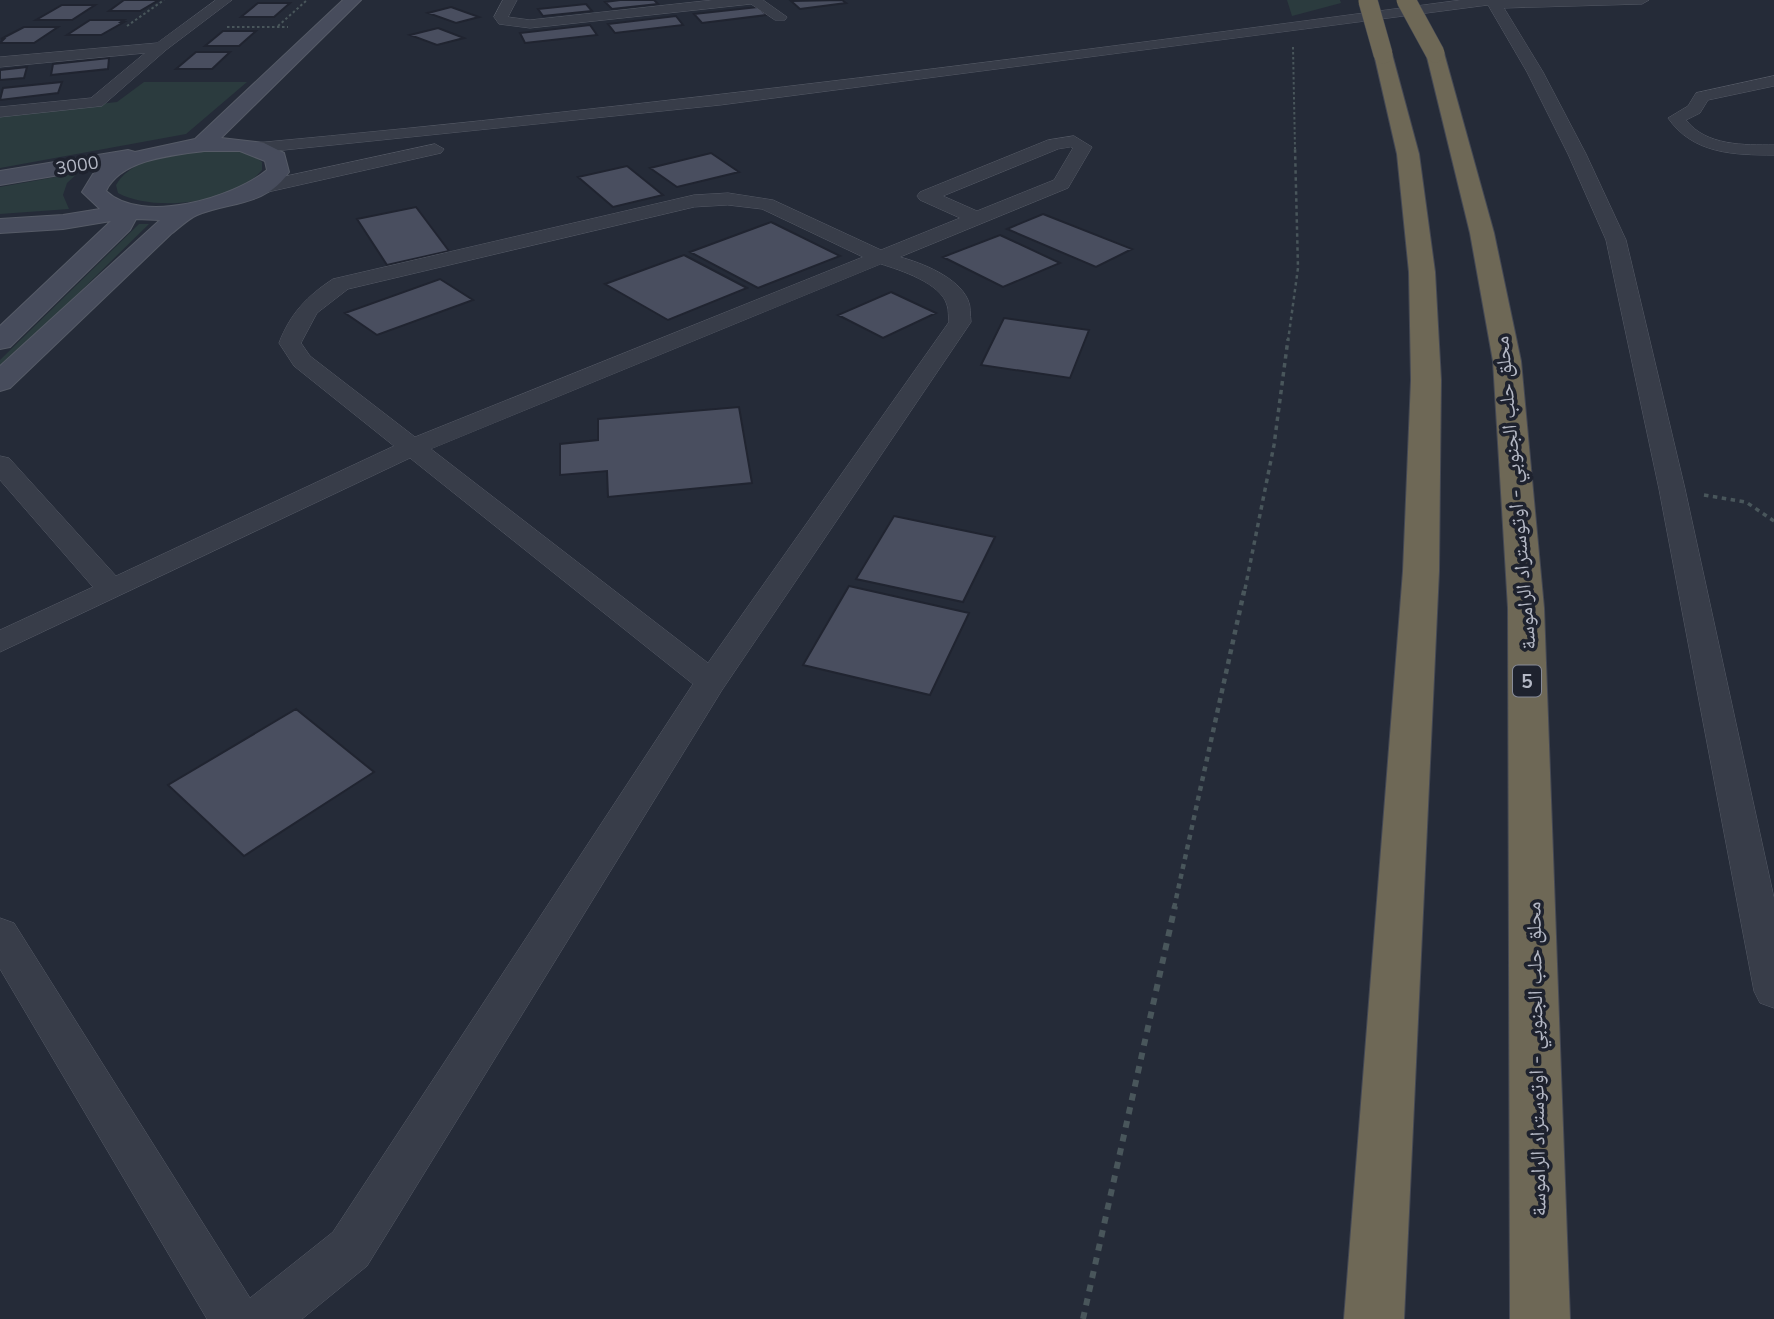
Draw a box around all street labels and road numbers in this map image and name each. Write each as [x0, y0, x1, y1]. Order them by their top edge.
street label: 3000 [54, 150, 100, 180]
street label: محلق حلب الجنوبي - اوتوستراد الراموسة [1487, 335, 1545, 651]
road number: 5 [1513, 666, 1541, 696]
street label: محلق حلب الجنوبي - اوتوستراد الراموسة [1519, 901, 1555, 1217]

